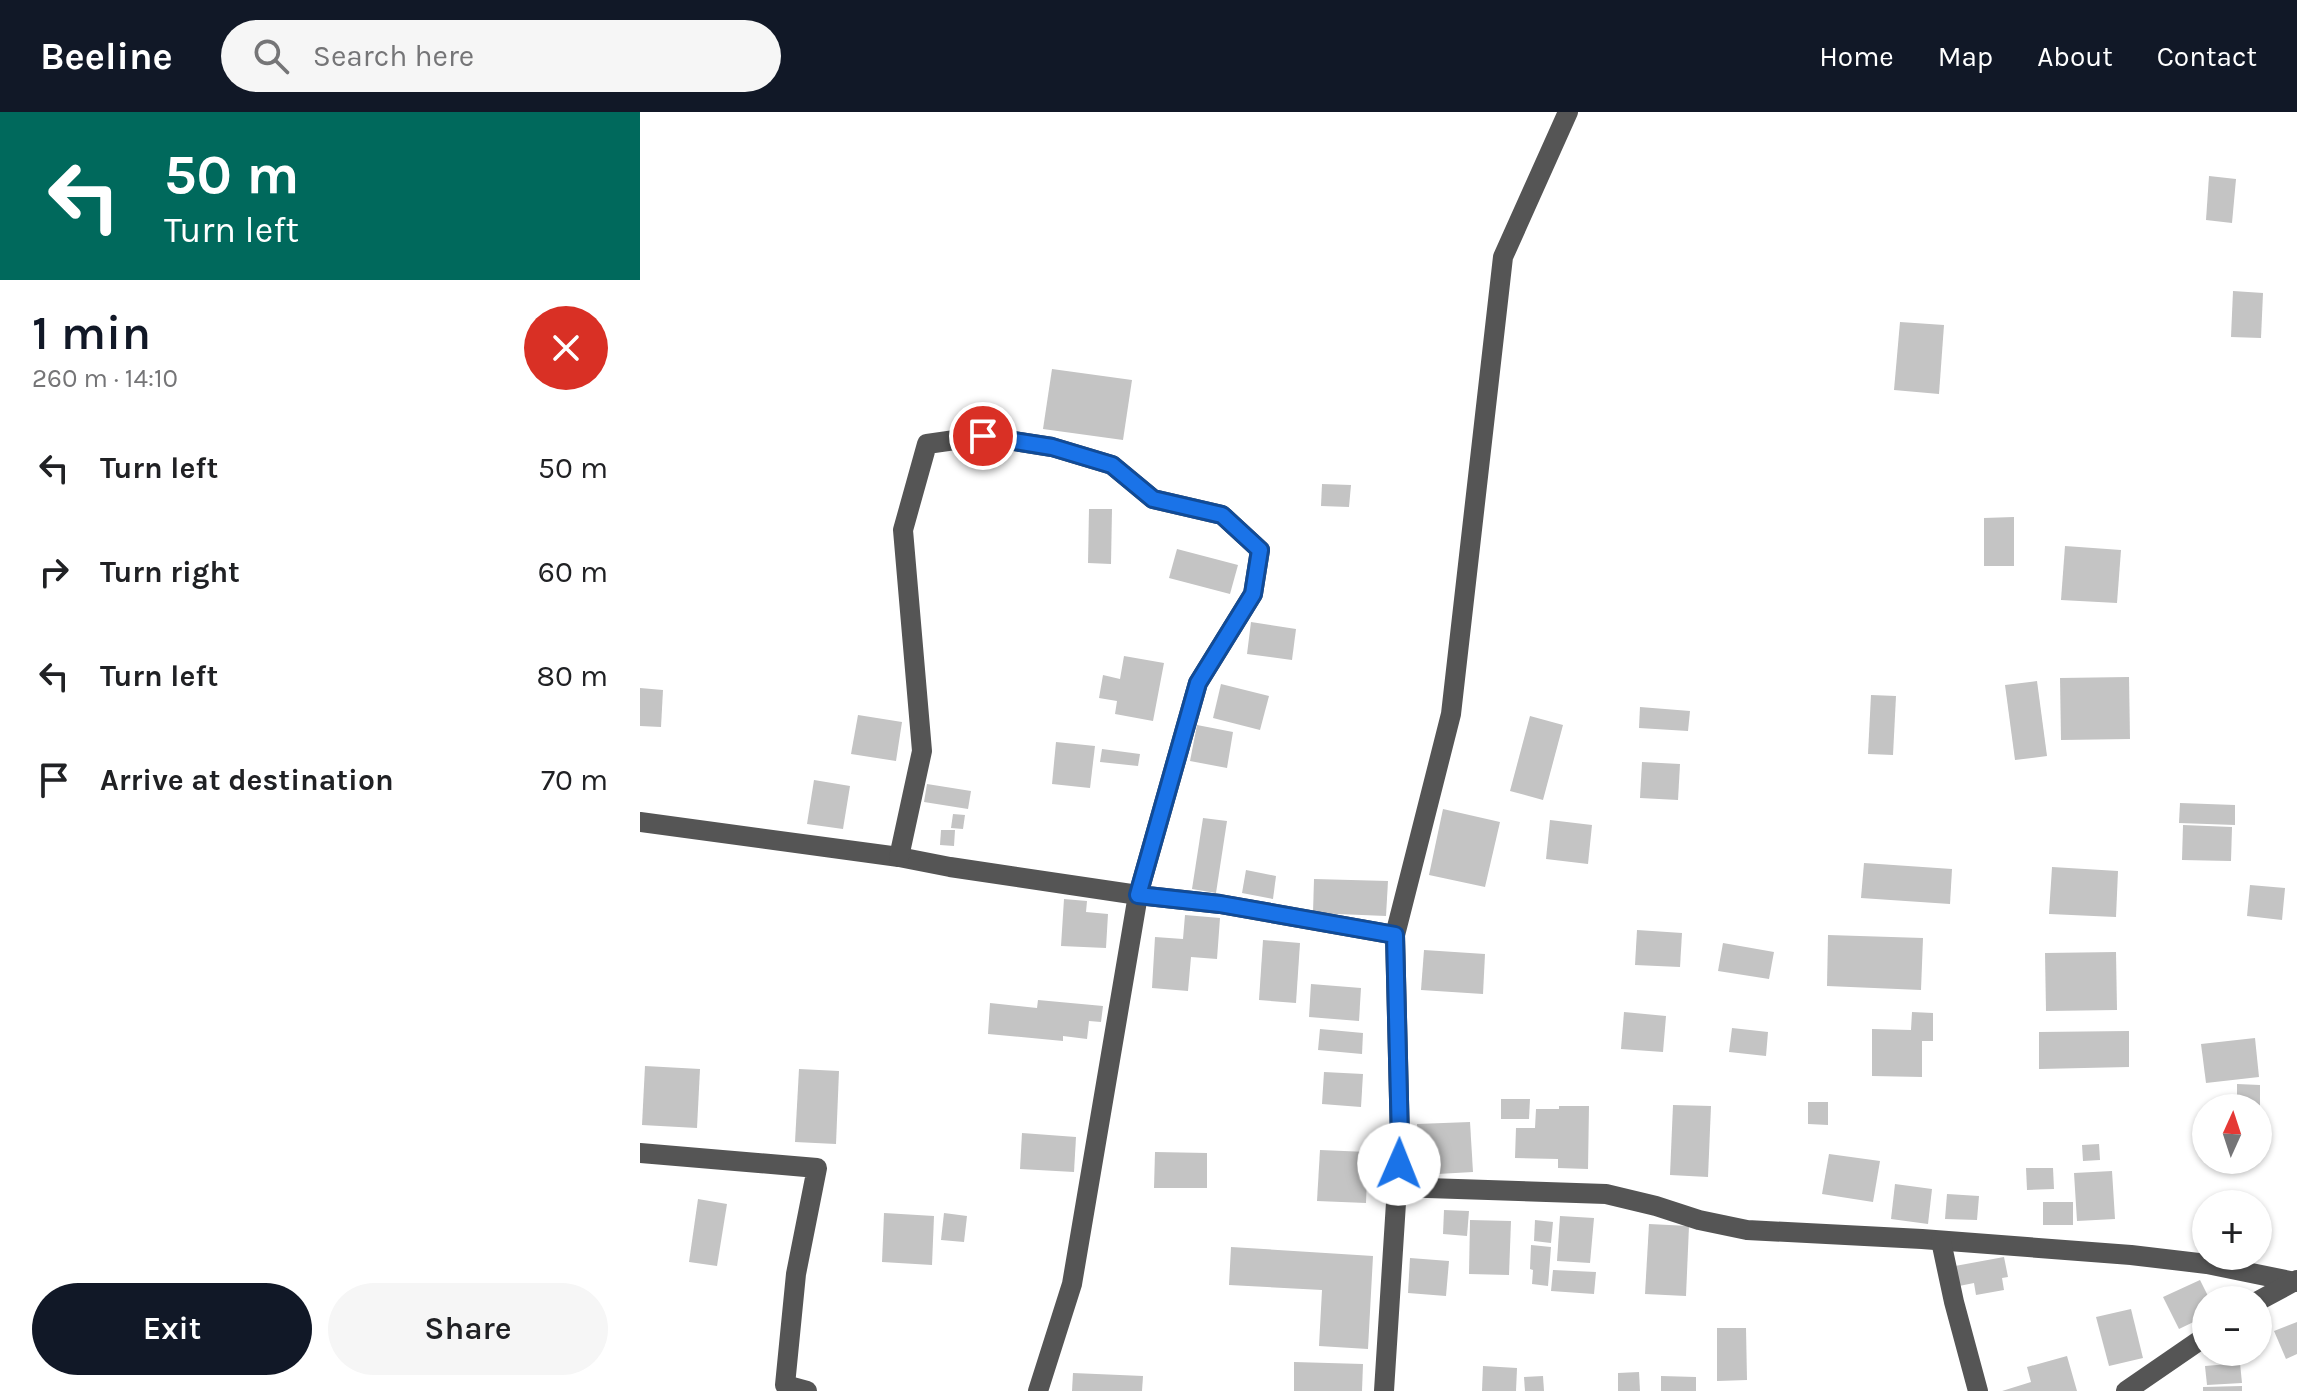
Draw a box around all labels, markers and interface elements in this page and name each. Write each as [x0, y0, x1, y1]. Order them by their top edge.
search box [221, 20, 781, 92]
text: Beeline [40, 34, 173, 79]
icon: search [249, 34, 293, 78]
text: Search here [313, 38, 474, 74]
text: Home [1819, 40, 1894, 73]
text: Map [1938, 40, 1993, 73]
text: About [2037, 40, 2113, 73]
text: Contact [2157, 40, 2257, 73]
text: 50 m [164, 142, 299, 207]
icon: left [32, 144, 136, 248]
text: Turn left [164, 209, 299, 251]
text: 1 min [32, 305, 151, 361]
button: close [524, 306, 608, 390]
text: 260 m · 14:10 [32, 363, 178, 394]
pin [949, 402, 1017, 470]
icon: arrive [961, 414, 1005, 458]
icon: left [32, 446, 76, 490]
text: Turn left [100, 450, 218, 486]
text: 50 m [538, 450, 608, 486]
icon: right [32, 550, 76, 594]
text: Turn right [100, 554, 240, 590]
text: 60 m [538, 554, 608, 590]
icon: left [32, 654, 76, 698]
text: Turn left [100, 658, 218, 694]
text: 80 m [537, 658, 608, 694]
icon: arrive [32, 758, 76, 802]
text: Arrive at destination [100, 762, 394, 798]
text: 70 m [541, 762, 608, 798]
north arrow [2192, 1094, 2272, 1174]
map controls [2192, 1094, 2272, 1366]
position arrow [1357, 1122, 1441, 1206]
button: + [2192, 1190, 2272, 1270]
button: Exit [32, 1283, 312, 1375]
button: Share [328, 1283, 608, 1375]
button: − [2192, 1286, 2272, 1366]

